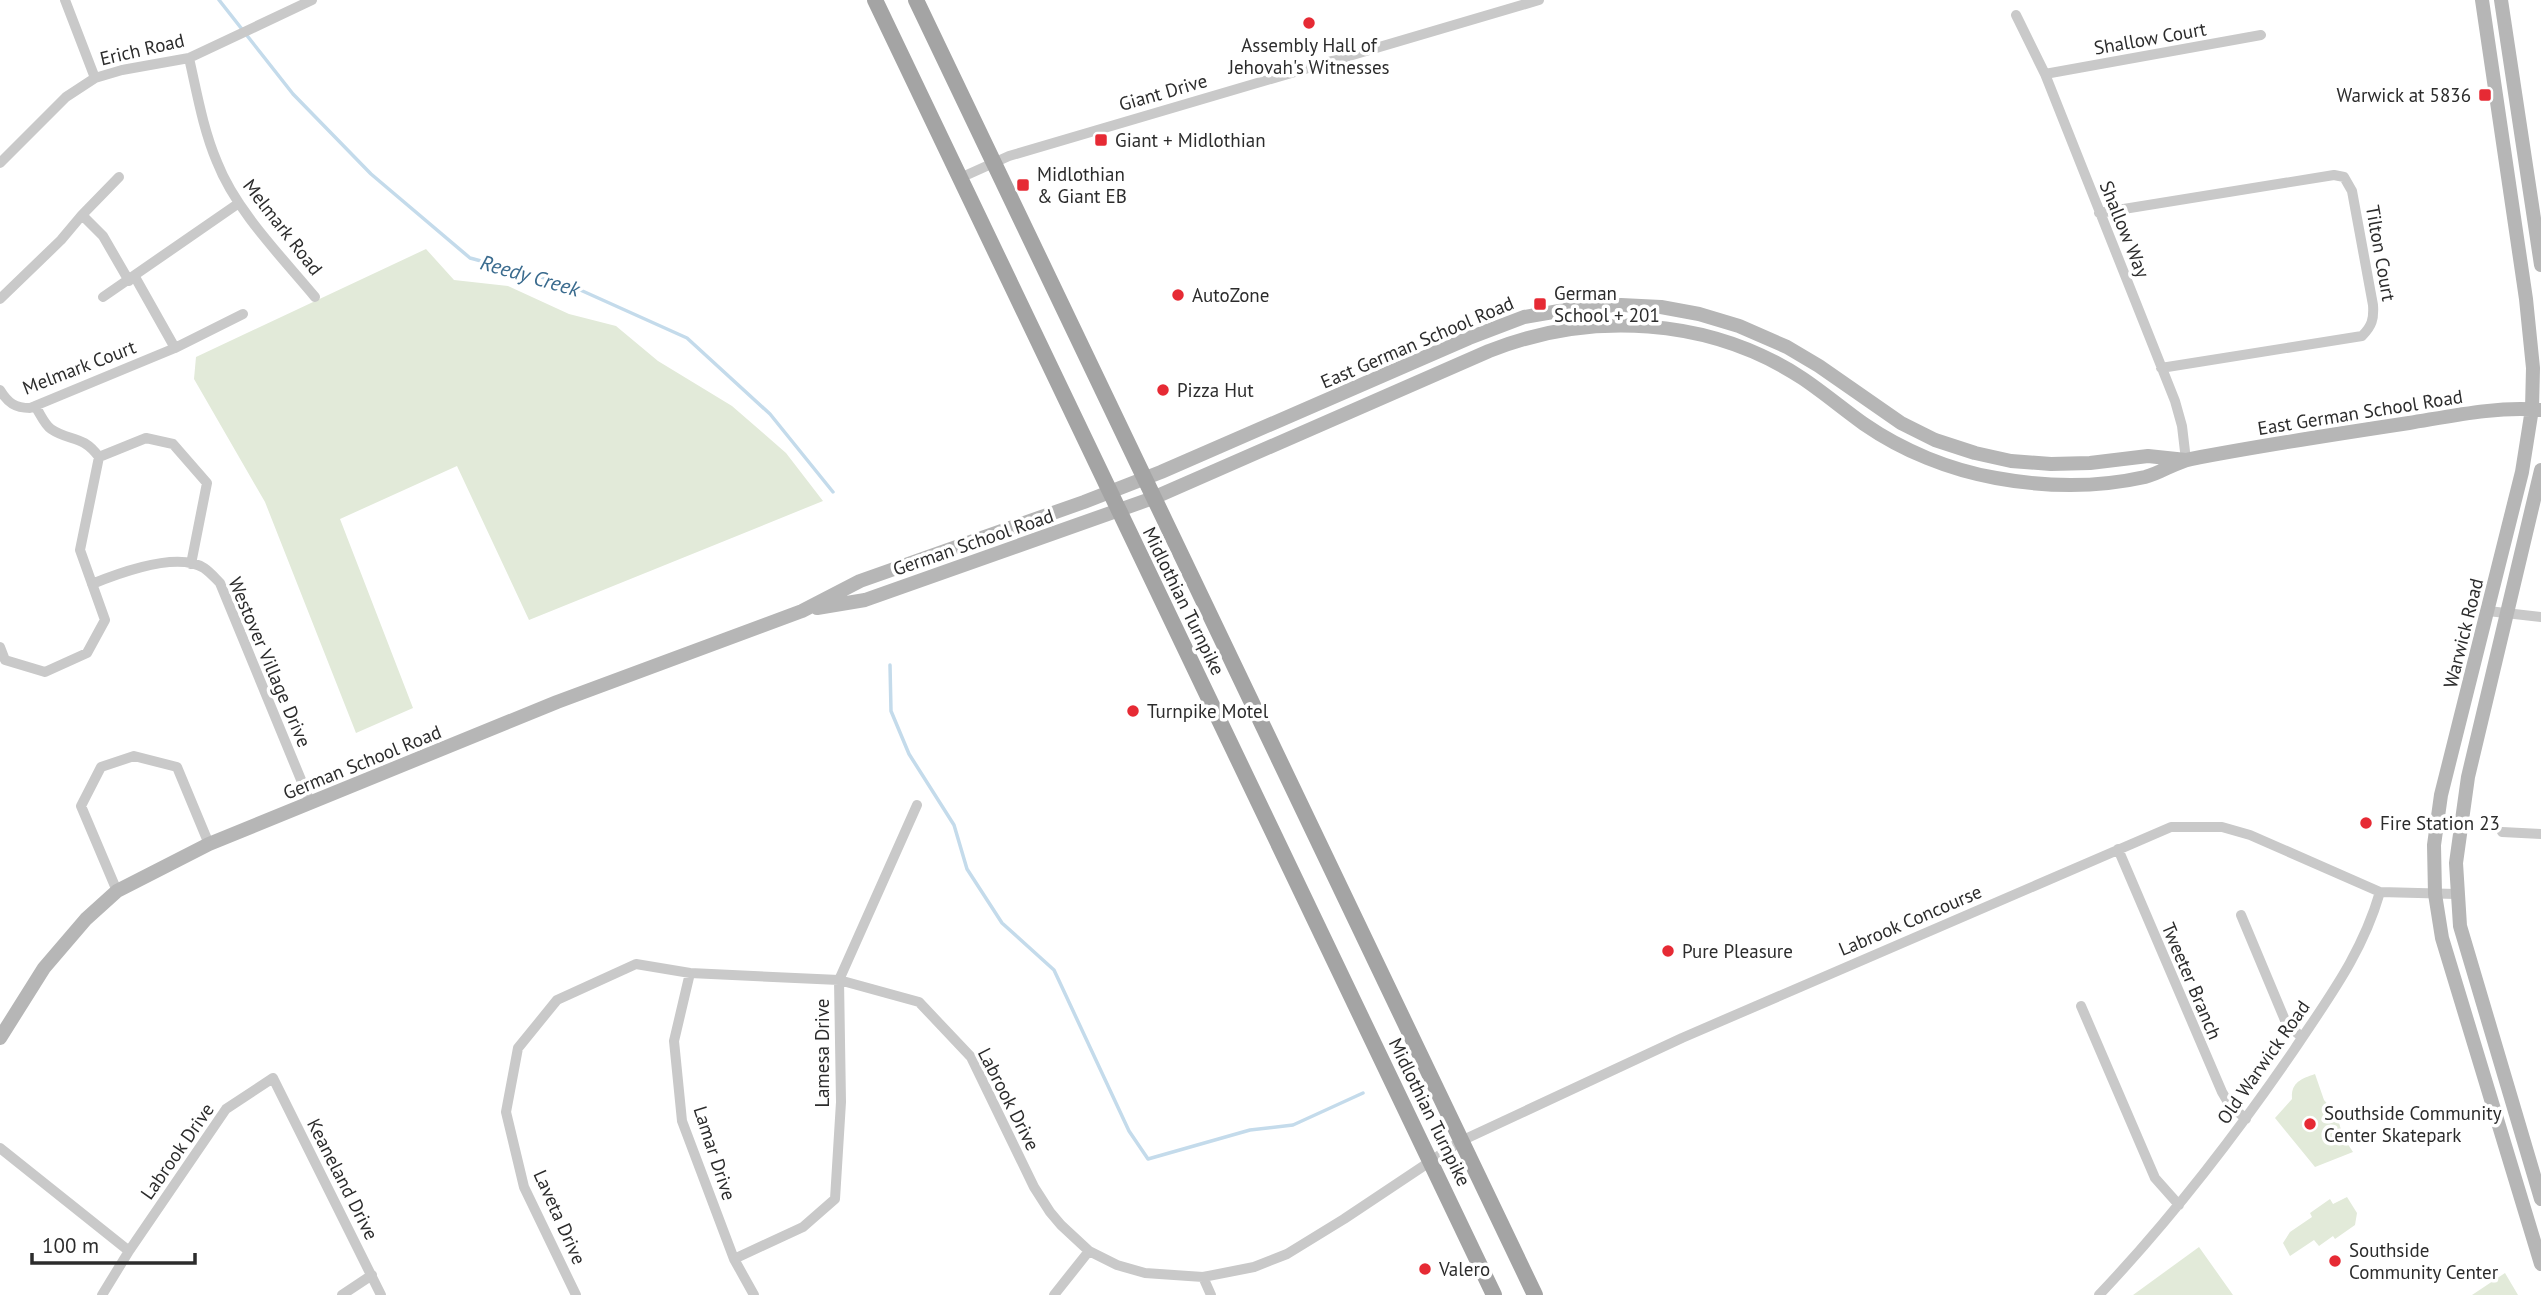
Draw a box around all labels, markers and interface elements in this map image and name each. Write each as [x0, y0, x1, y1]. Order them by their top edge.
marker: Assembly Hall of Jehovah's Witnesses [1301, 15, 1317, 31]
street label: Shallow Court [2092, 16, 2209, 60]
street label: Erich Road [97, 28, 187, 70]
place label: Assembly Hall of Jehovah's Witnesses [1227, 33, 1390, 79]
street label: Giant Drive [1116, 68, 1210, 116]
place label: Warwick at 5836 [2337, 83, 2471, 107]
marker: Warwick at 5836 [2477, 87, 2493, 103]
place label: Giant + Midlothian [1115, 128, 1266, 152]
marker: Giant + Midlothian [1093, 132, 1109, 148]
place label: Midlothian & Giant EB [1037, 162, 1127, 208]
street label: Melmark Road [238, 174, 328, 280]
marker: Midlothian & Giant EB [1015, 177, 1031, 193]
street label: Shallow Way [2095, 177, 2155, 281]
street label: Tilton Court [2361, 203, 2401, 303]
water label: Reedy Creek [477, 248, 584, 303]
place label: German School + 201 [1554, 281, 1660, 327]
place label: AutoZone [1192, 283, 1269, 307]
marker: AutoZone [1170, 287, 1186, 303]
street label: East German School Road [1317, 290, 1517, 394]
marker: German School + 201 [1532, 296, 1548, 312]
street label: Melmark Court [19, 334, 139, 400]
place label: Pizza Hut [1177, 378, 1254, 402]
marker: Pizza Hut [1155, 382, 1171, 398]
street label: East German School Road [2256, 384, 2464, 440]
street label: German School Road [890, 503, 1056, 581]
street label: Midlothian Turnpike [1138, 523, 1230, 679]
street label: Westover Village Drive [223, 573, 317, 751]
street label: Warwick Road [2438, 576, 2488, 690]
place label: Turnpike Motel [1147, 699, 1269, 723]
marker: Turnpike Motel [1125, 703, 1141, 719]
street label: German School Road [279, 719, 445, 805]
place label: Fire Station 23 [2380, 811, 2500, 835]
marker: Fire Station 23 [2358, 815, 2374, 831]
street label: Labrook Concourse [1835, 879, 1985, 961]
street label: Tweeter Branch [2157, 919, 2227, 1043]
place label: Pure Pleasure [1682, 939, 1793, 963]
marker: Pure Pleasure [1660, 943, 1676, 959]
street label: Old Warwick Road [2211, 995, 2315, 1129]
street label: Lamesa Drive [810, 998, 834, 1108]
street label: Midlothian Turnpike [1384, 1034, 1476, 1190]
street label: Labrook Drive [973, 1044, 1045, 1154]
street label: Labrook Drive [135, 1098, 219, 1204]
place label: Southside Community Center Skatepark [2324, 1101, 2502, 1147]
street label: Lamar Drive [688, 1103, 742, 1203]
street label: Keaneland Drive [302, 1114, 384, 1244]
marker: Southside Community Center Skatepark [2302, 1116, 2318, 1132]
street label: Laveta Drive [528, 1166, 592, 1268]
scale bar [32, 1222, 194, 1266]
text: 100 m [42, 1232, 99, 1259]
place label: Southside Community Center [2349, 1238, 2499, 1284]
marker: Southside Community Center [2327, 1253, 2343, 1269]
place label: Valero [1438, 1257, 1490, 1281]
marker: Valero [1417, 1261, 1433, 1277]

